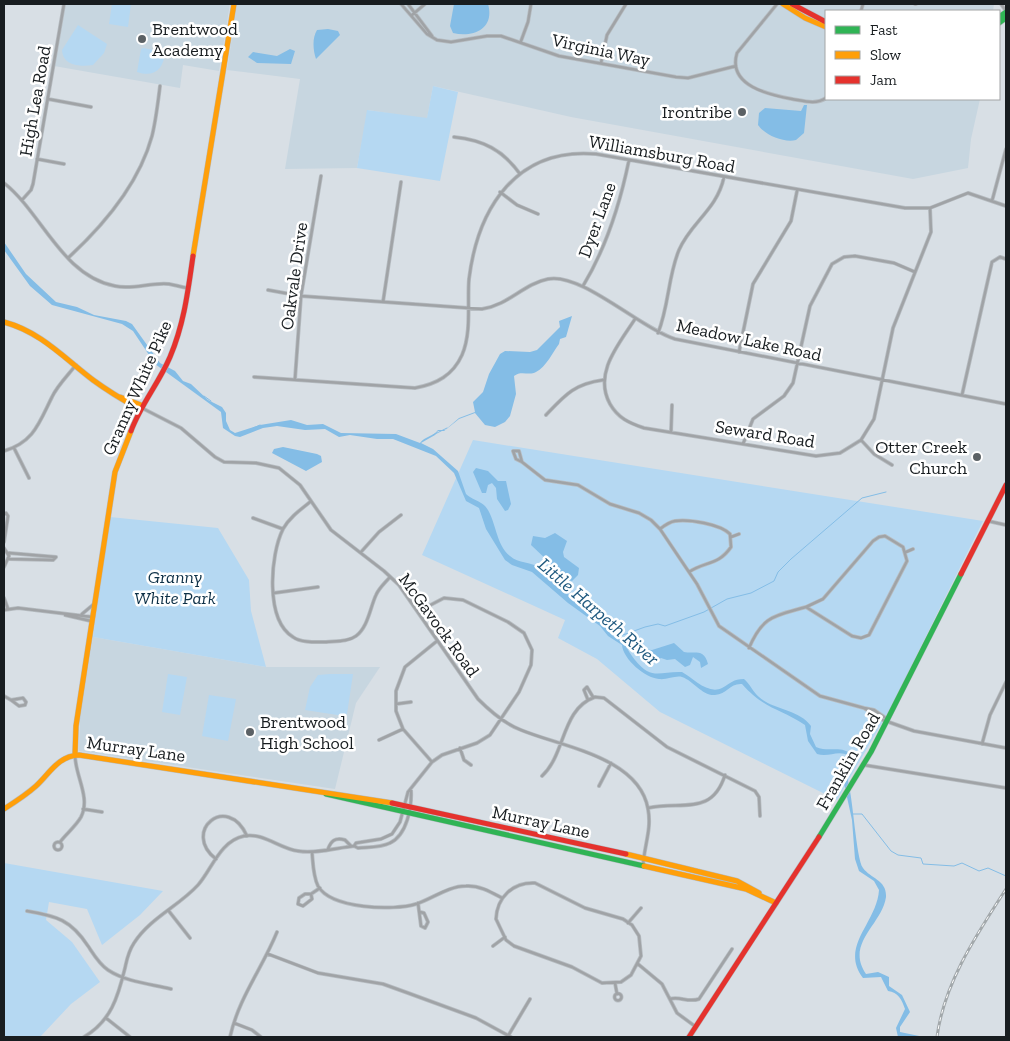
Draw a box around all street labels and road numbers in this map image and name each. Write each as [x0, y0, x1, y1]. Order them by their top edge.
street label: Virginia Way [549, 29, 653, 71]
street label: High Lea Road [14, 44, 56, 158]
street label: Williamsburg Road [587, 130, 737, 178]
street label: Dyer Lane [573, 179, 621, 261]
street label: Oakvale Drive [276, 221, 312, 331]
street label: Meadow Lake Road [674, 314, 824, 366]
street label: Granny White Pike [97, 317, 177, 459]
street label: Seward Road [714, 415, 817, 453]
street label: McGavock Road [394, 569, 484, 681]
street label: Franklin Road [811, 708, 885, 814]
street label: Murray Lane [85, 731, 187, 767]
street label: Murray Lane [490, 801, 592, 843]

